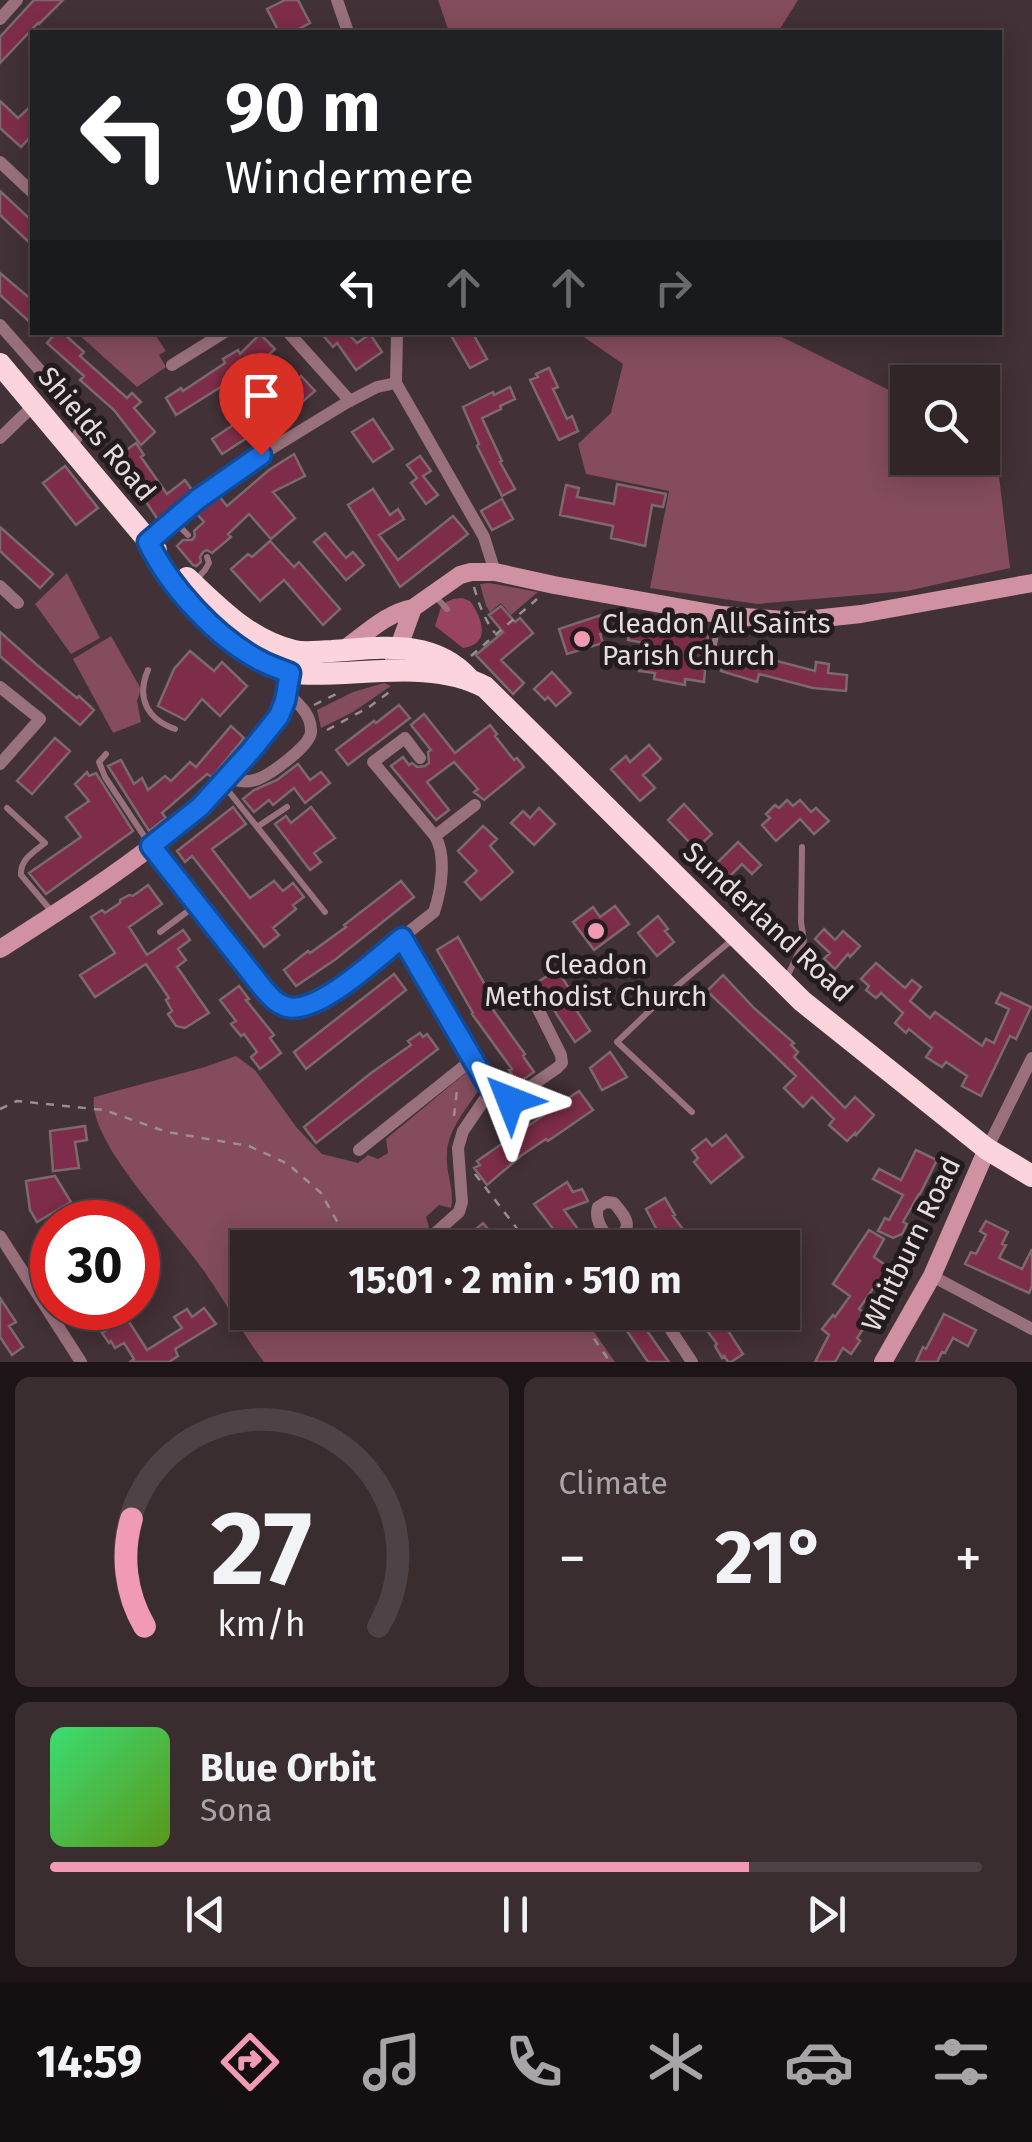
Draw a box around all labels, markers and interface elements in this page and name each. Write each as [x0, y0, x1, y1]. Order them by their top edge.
text: 90 m [225, 66, 381, 150]
icon: left [60, 70, 190, 200]
text: Windermere [225, 151, 474, 205]
icon: left [331, 260, 386, 315]
icon: ahead [436, 260, 491, 315]
icon: ahead [541, 260, 596, 315]
icon: right [646, 260, 701, 315]
pin [219, 353, 304, 456]
street label: Shields Road [31, 360, 163, 508]
map controls [890, 365, 1000, 475]
button: search [890, 365, 1000, 475]
icon: arrive [234, 368, 289, 423]
place label: Cleadon All Saints Parish Church [602, 607, 830, 672]
marker: Cleadon All Saints Parish Church [571, 628, 593, 650]
street label: Sunderland Road [677, 835, 859, 1009]
marker: Cleadon Methodist Church [585, 920, 607, 942]
place label: Cleadon Methodist Church [484, 948, 708, 1013]
position arrow [458, 1048, 562, 1152]
street label: Whitburn Road [855, 1152, 967, 1336]
speed limit sign: 30 [30, 1200, 160, 1330]
text: 15:01 · 2 min · 510 m [349, 1257, 682, 1303]
text: Climate [559, 1464, 668, 1502]
text: 27 [211, 1487, 312, 1612]
text: 21° [715, 1513, 826, 1603]
text: − [559, 1526, 586, 1592]
text: + [955, 1526, 982, 1592]
text: km/h [218, 1603, 306, 1645]
text: Blue Orbit [200, 1745, 376, 1791]
text: Sona [200, 1791, 272, 1829]
icon: previous [178, 1887, 233, 1942]
icon: pause [488, 1887, 543, 1942]
icon: next [799, 1887, 854, 1942]
icon: directions [215, 2027, 285, 2097]
icon: music [357, 2027, 427, 2097]
icon: phone [499, 2027, 569, 2097]
icon: climate [641, 2027, 711, 2097]
icon: car [784, 2027, 854, 2097]
icon: filters [926, 2027, 996, 2097]
text: 14:59 [36, 2035, 142, 2089]

